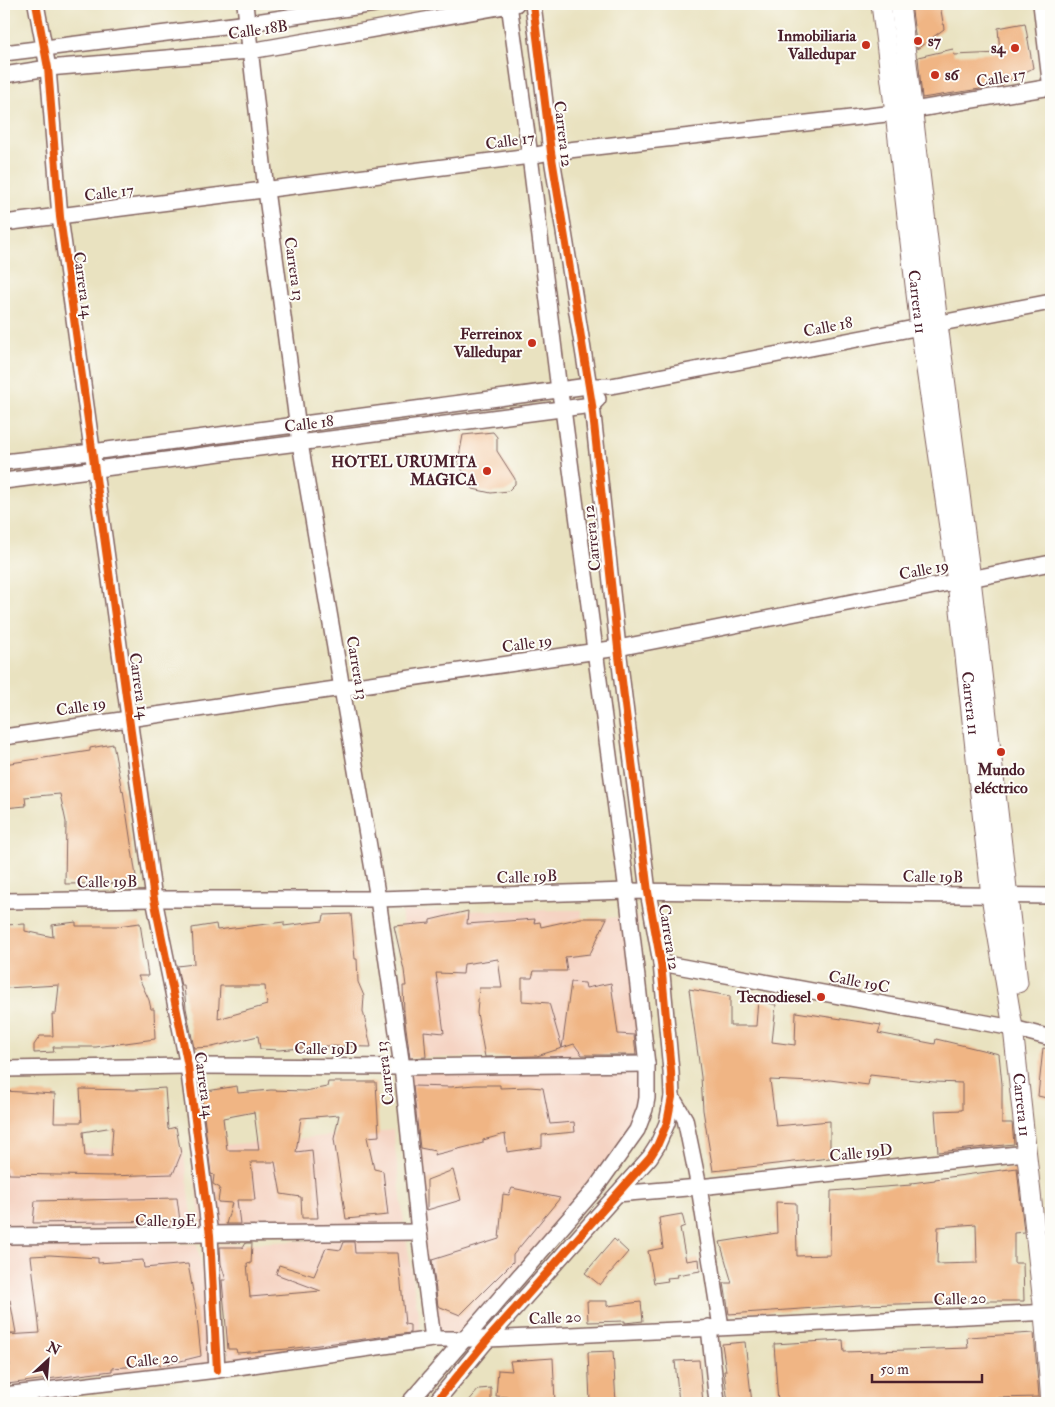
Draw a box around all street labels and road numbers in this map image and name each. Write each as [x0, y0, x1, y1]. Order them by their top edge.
street label: Calle 18B [227, 16, 289, 44]
street label: Calle 17 [975, 64, 1028, 92]
street label: Carrera 12 [549, 100, 577, 168]
street label: Calle 17 [484, 128, 537, 154]
street label: Calle 17 [83, 180, 135, 206]
street label: Carrera 13 [280, 236, 308, 302]
street label: Carrera 14 [68, 250, 98, 321]
street label: Carrera 11 [903, 269, 931, 335]
street label: Calle 18 [802, 312, 855, 342]
street label: Calle 18 [283, 411, 335, 437]
street label: Carrera 12 [579, 504, 605, 572]
street label: Calle 19 [897, 555, 951, 585]
street label: Calle 19 [501, 631, 553, 657]
street label: Carrera 13 [342, 634, 372, 702]
street label: Carrera 14 [124, 651, 154, 722]
street label: Carrera 11 [957, 670, 984, 736]
street label: Calle 19 [55, 693, 107, 721]
street label: Calle 19B [496, 866, 558, 888]
street label: Calle 19B [902, 866, 964, 888]
street label: Calle 19B [76, 871, 138, 893]
street label: Carrera 12 [654, 903, 684, 971]
street label: Calle 19C [827, 966, 891, 998]
street label: Calle 19D [294, 1039, 358, 1059]
street label: Carrera 13 [371, 1040, 399, 1106]
street label: Carrera 14 [189, 1050, 219, 1121]
street label: Carrera 11 [1008, 1072, 1035, 1138]
street label: Calle 19D [828, 1140, 894, 1166]
street label: Calle 19E [135, 1211, 197, 1231]
street label: Calle 20 [933, 1288, 987, 1310]
street label: Calle 20 [528, 1307, 582, 1329]
street label: Calle 20 [125, 1347, 179, 1373]

